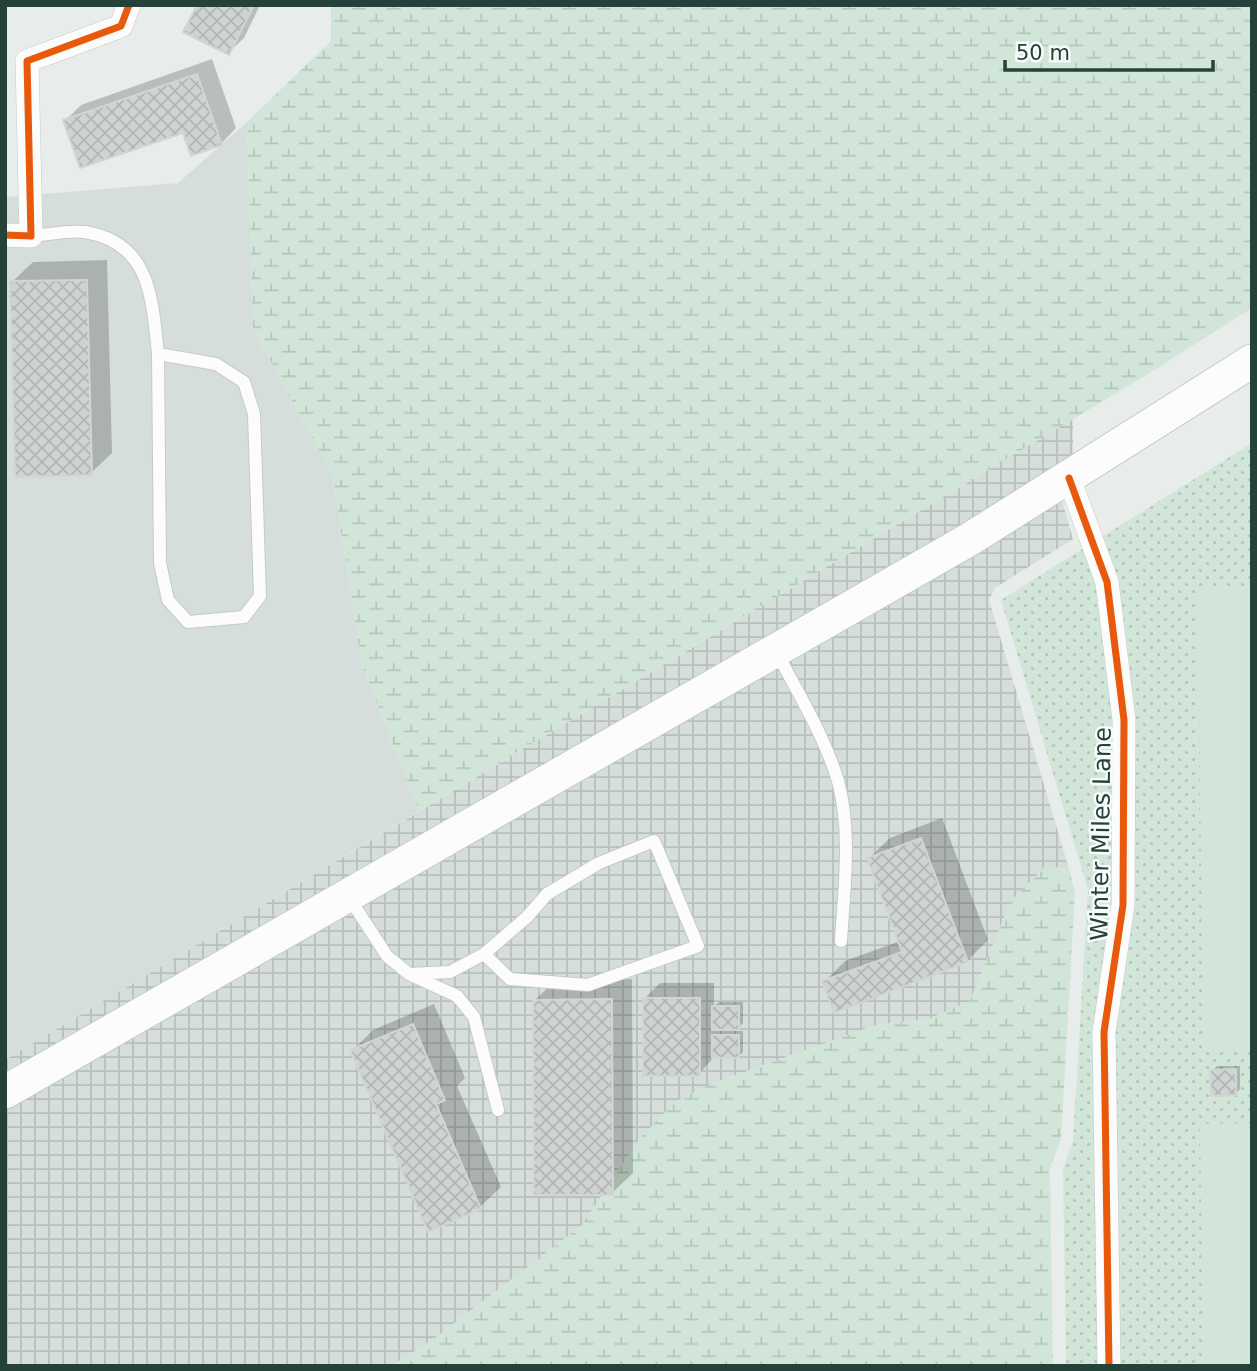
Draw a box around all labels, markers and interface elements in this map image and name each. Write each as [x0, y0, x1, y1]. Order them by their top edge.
scale bar [1005, 28, 1213, 72]
text: 50 m [1016, 41, 1070, 65]
street label: Winter Miles Lane [1085, 727, 1117, 941]

